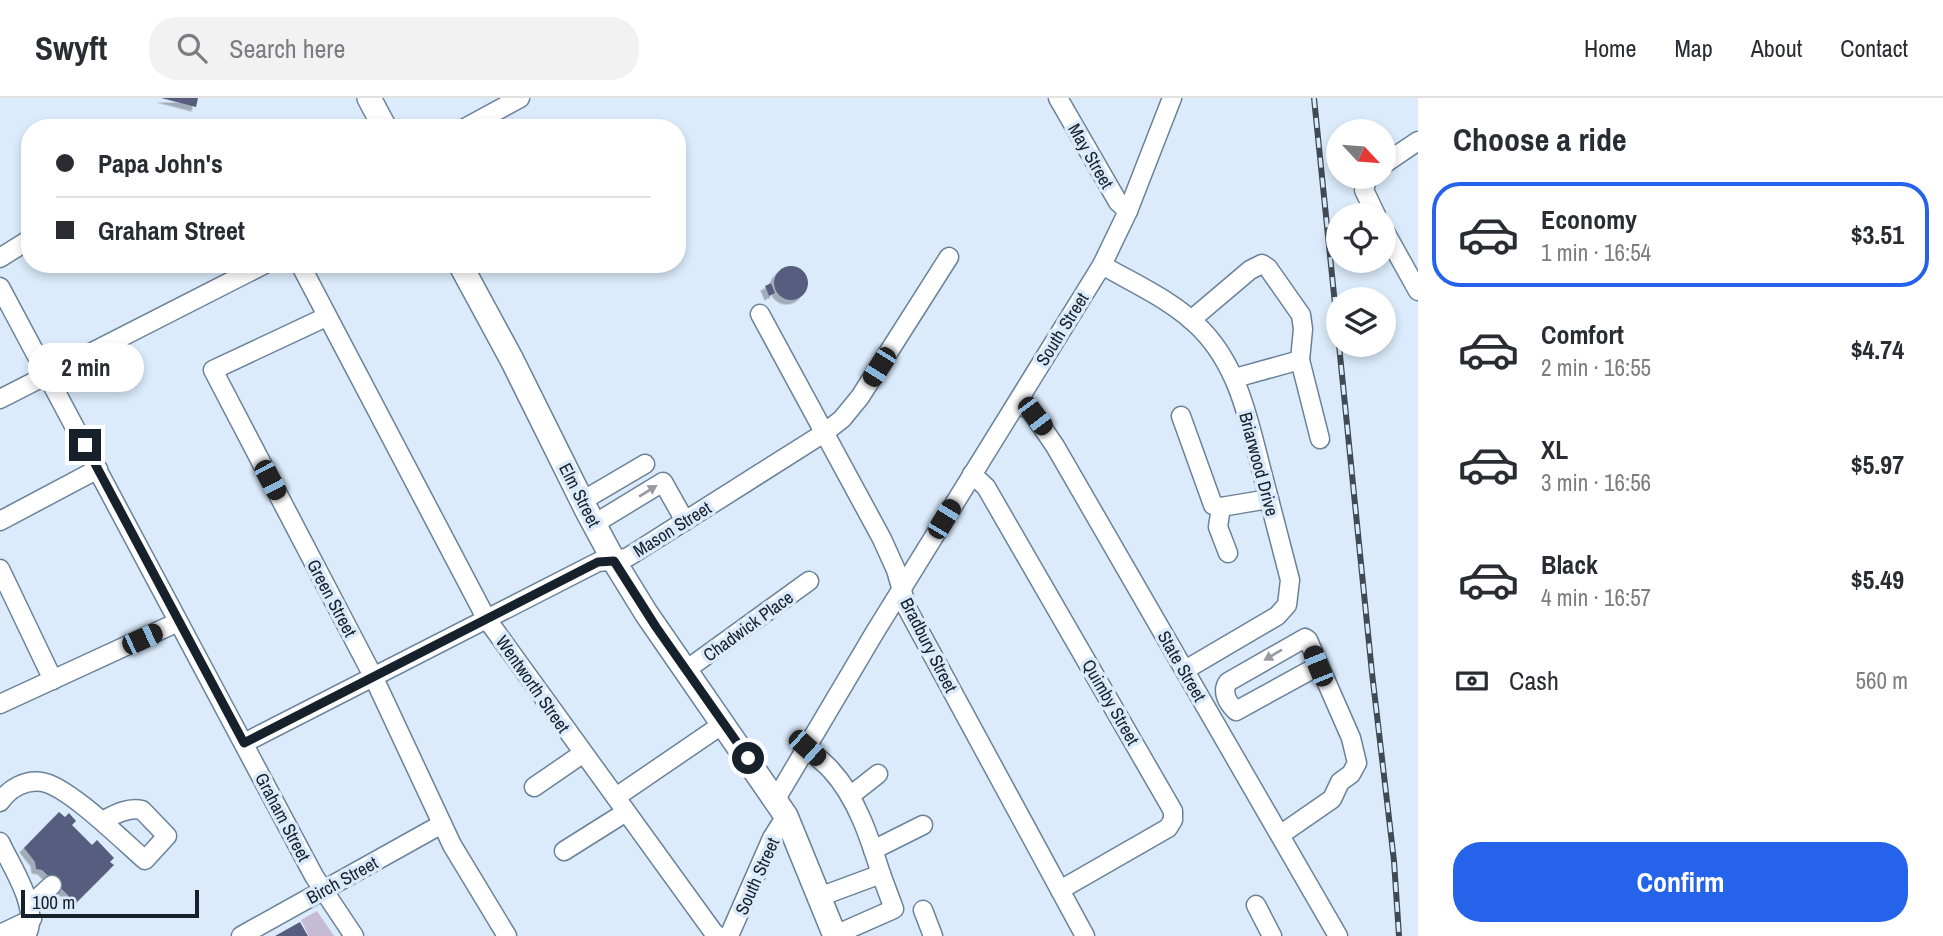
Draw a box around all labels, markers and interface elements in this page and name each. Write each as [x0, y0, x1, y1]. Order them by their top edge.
search box [149, 17, 639, 80]
text: Swyft [35, 26, 107, 70]
icon: search [173, 29, 211, 67]
text: Search here [229, 31, 345, 66]
text: Home [1584, 32, 1636, 64]
text: Map [1674, 32, 1713, 64]
text: About [1751, 32, 1802, 64]
text: Contact [1840, 32, 1908, 64]
text: Choose a ride [1453, 118, 1627, 161]
street label: May Street [1062, 119, 1120, 193]
north arrow [1326, 119, 1396, 189]
map controls [1326, 119, 1396, 357]
text: Papa John's [98, 146, 223, 181]
text: Economy [1541, 202, 1637, 237]
button: locate [1326, 203, 1396, 273]
icon: car [1457, 203, 1520, 266]
text: Graham Street [98, 213, 245, 248]
text: $3.51 [1851, 217, 1904, 252]
text: 1 min · 16:54 [1541, 237, 1651, 268]
button: layers [1326, 287, 1396, 357]
street label: South Street [1030, 288, 1094, 370]
text: Comfort [1541, 317, 1624, 352]
icon: car [1457, 318, 1520, 381]
text: $4.74 [1851, 332, 1904, 367]
callout: 2 min [27, 344, 143, 392]
car [859, 344, 900, 390]
text: 2 min [61, 352, 111, 383]
text: 2 min · 16:55 [1541, 352, 1651, 383]
car [1014, 393, 1057, 439]
street label: Briarwood Drive [1233, 409, 1285, 519]
route end [69, 429, 101, 461]
text: XL [1541, 432, 1568, 467]
icon: car [1457, 433, 1520, 496]
text: $5.97 [1851, 447, 1904, 482]
car [251, 457, 290, 503]
street label: Elm Street [553, 459, 607, 531]
text: 3 min · 16:56 [1541, 467, 1651, 498]
one-way arrow [638, 484, 657, 497]
street label: Mason Street [628, 495, 716, 563]
car [925, 496, 964, 542]
text: Black [1541, 547, 1598, 582]
icon: car [1457, 548, 1520, 611]
street label: Green Street [301, 555, 363, 641]
text: $5.49 [1851, 562, 1904, 597]
text: 4 min · 16:57 [1541, 582, 1651, 613]
street label: Chadwick Place [698, 585, 798, 667]
street label: Bradbury Street [894, 593, 964, 697]
car [119, 621, 166, 657]
street label: State Street [1152, 626, 1212, 706]
street label: Wentworth Street [490, 630, 576, 738]
car [1301, 643, 1336, 689]
one-way arrow [1264, 648, 1283, 661]
street label: Quimby Street [1076, 655, 1146, 749]
icon: cash [1453, 662, 1491, 700]
text: Cash [1509, 663, 1559, 698]
text: 560 m [1856, 665, 1908, 696]
car [785, 726, 830, 770]
route start [732, 742, 764, 774]
street label: Graham Street [249, 768, 317, 866]
street label: South Street [729, 833, 785, 919]
button: Confirm [1453, 842, 1908, 922]
street label: Birch Street [302, 850, 382, 910]
scale bar [21, 887, 200, 919]
text: 100 m [32, 889, 75, 915]

